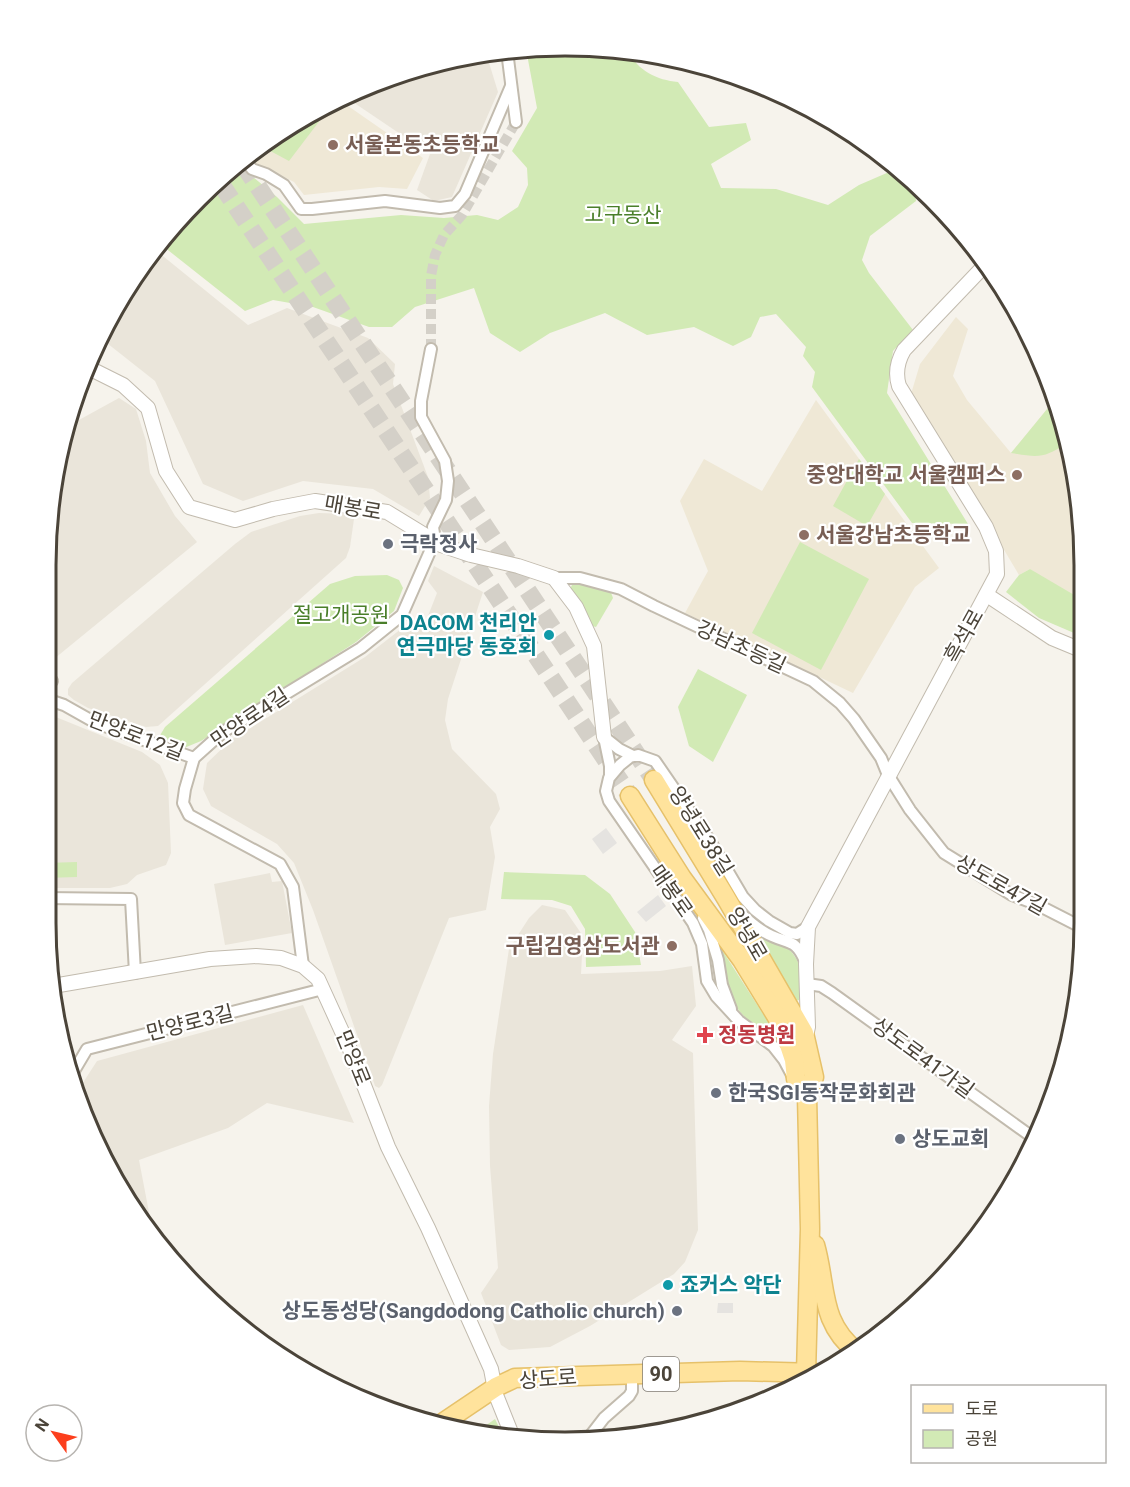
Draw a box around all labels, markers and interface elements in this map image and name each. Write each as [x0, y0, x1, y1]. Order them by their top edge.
place label: 서울본동초등학교 [345, 133, 500, 157]
marker: 서울본동초등학교 [326, 138, 340, 152]
park label: 고구동산 [584, 203, 662, 227]
place label: 중앙대학교 서울캠퍼스 [807, 463, 1005, 487]
marker: 중앙대학교 서울캠퍼스 [1010, 468, 1024, 482]
street label: 매봉로 [322, 491, 384, 525]
place label: 서울강남초등학교 [816, 523, 971, 547]
marker: 서울강남초등학교 [797, 528, 811, 542]
place label: 극락정사 [400, 532, 477, 556]
marker: 극락정사 [381, 537, 395, 551]
park label: 절고개공원 [293, 603, 389, 627]
street label: 흑석로 [939, 605, 989, 667]
place label: DACOM 천리안 연극마당 동호회 [397, 611, 537, 659]
street label: 강남초등길 [692, 616, 790, 678]
marker: DACOM 천리안 연극마당 동호회 [542, 628, 556, 642]
street label: 만양로4길 [206, 683, 294, 753]
street label: 만양로12길 [85, 707, 187, 765]
street label: 양녕로38길 [664, 782, 738, 880]
street label: 상도로47길 [951, 850, 1051, 920]
street label: 매봉로 [645, 860, 697, 922]
street label: 양녕로 [722, 903, 772, 965]
place label: 구립김영삼도서관 [505, 934, 660, 958]
marker: 구립김영삼도서관 [665, 939, 679, 953]
street label: 만양로3길 [144, 1001, 236, 1045]
street label: 상도로41가길 [867, 1013, 979, 1103]
place label: 정동병원 [718, 1023, 795, 1047]
marker: 정동병원 [696, 1026, 714, 1044]
street label: 만양로 [331, 1027, 375, 1089]
place label: 한국SGI동작문화회관 [728, 1081, 916, 1105]
marker: 한국SGI동작문화회관 [709, 1086, 723, 1100]
place label: 상도교회 [912, 1127, 989, 1151]
marker: 상도교회 [893, 1132, 907, 1146]
place label: 죠커스 악단 [680, 1273, 782, 1297]
marker: 죠커스 악단 [661, 1278, 675, 1292]
place label: 상도동성당(Sangdodong Catholic church) [282, 1299, 665, 1323]
marker: 상도동성당(Sangdodong Catholic church) [670, 1304, 684, 1318]
road number: 90 [643, 1357, 679, 1391]
street label: 상도로 [518, 1365, 578, 1393]
legend [911, 1385, 1106, 1463]
text: 도로 [965, 1398, 998, 1419]
north arrow [24, 1403, 84, 1463]
text: N [31, 1415, 53, 1435]
text: 공원 [965, 1428, 998, 1449]

